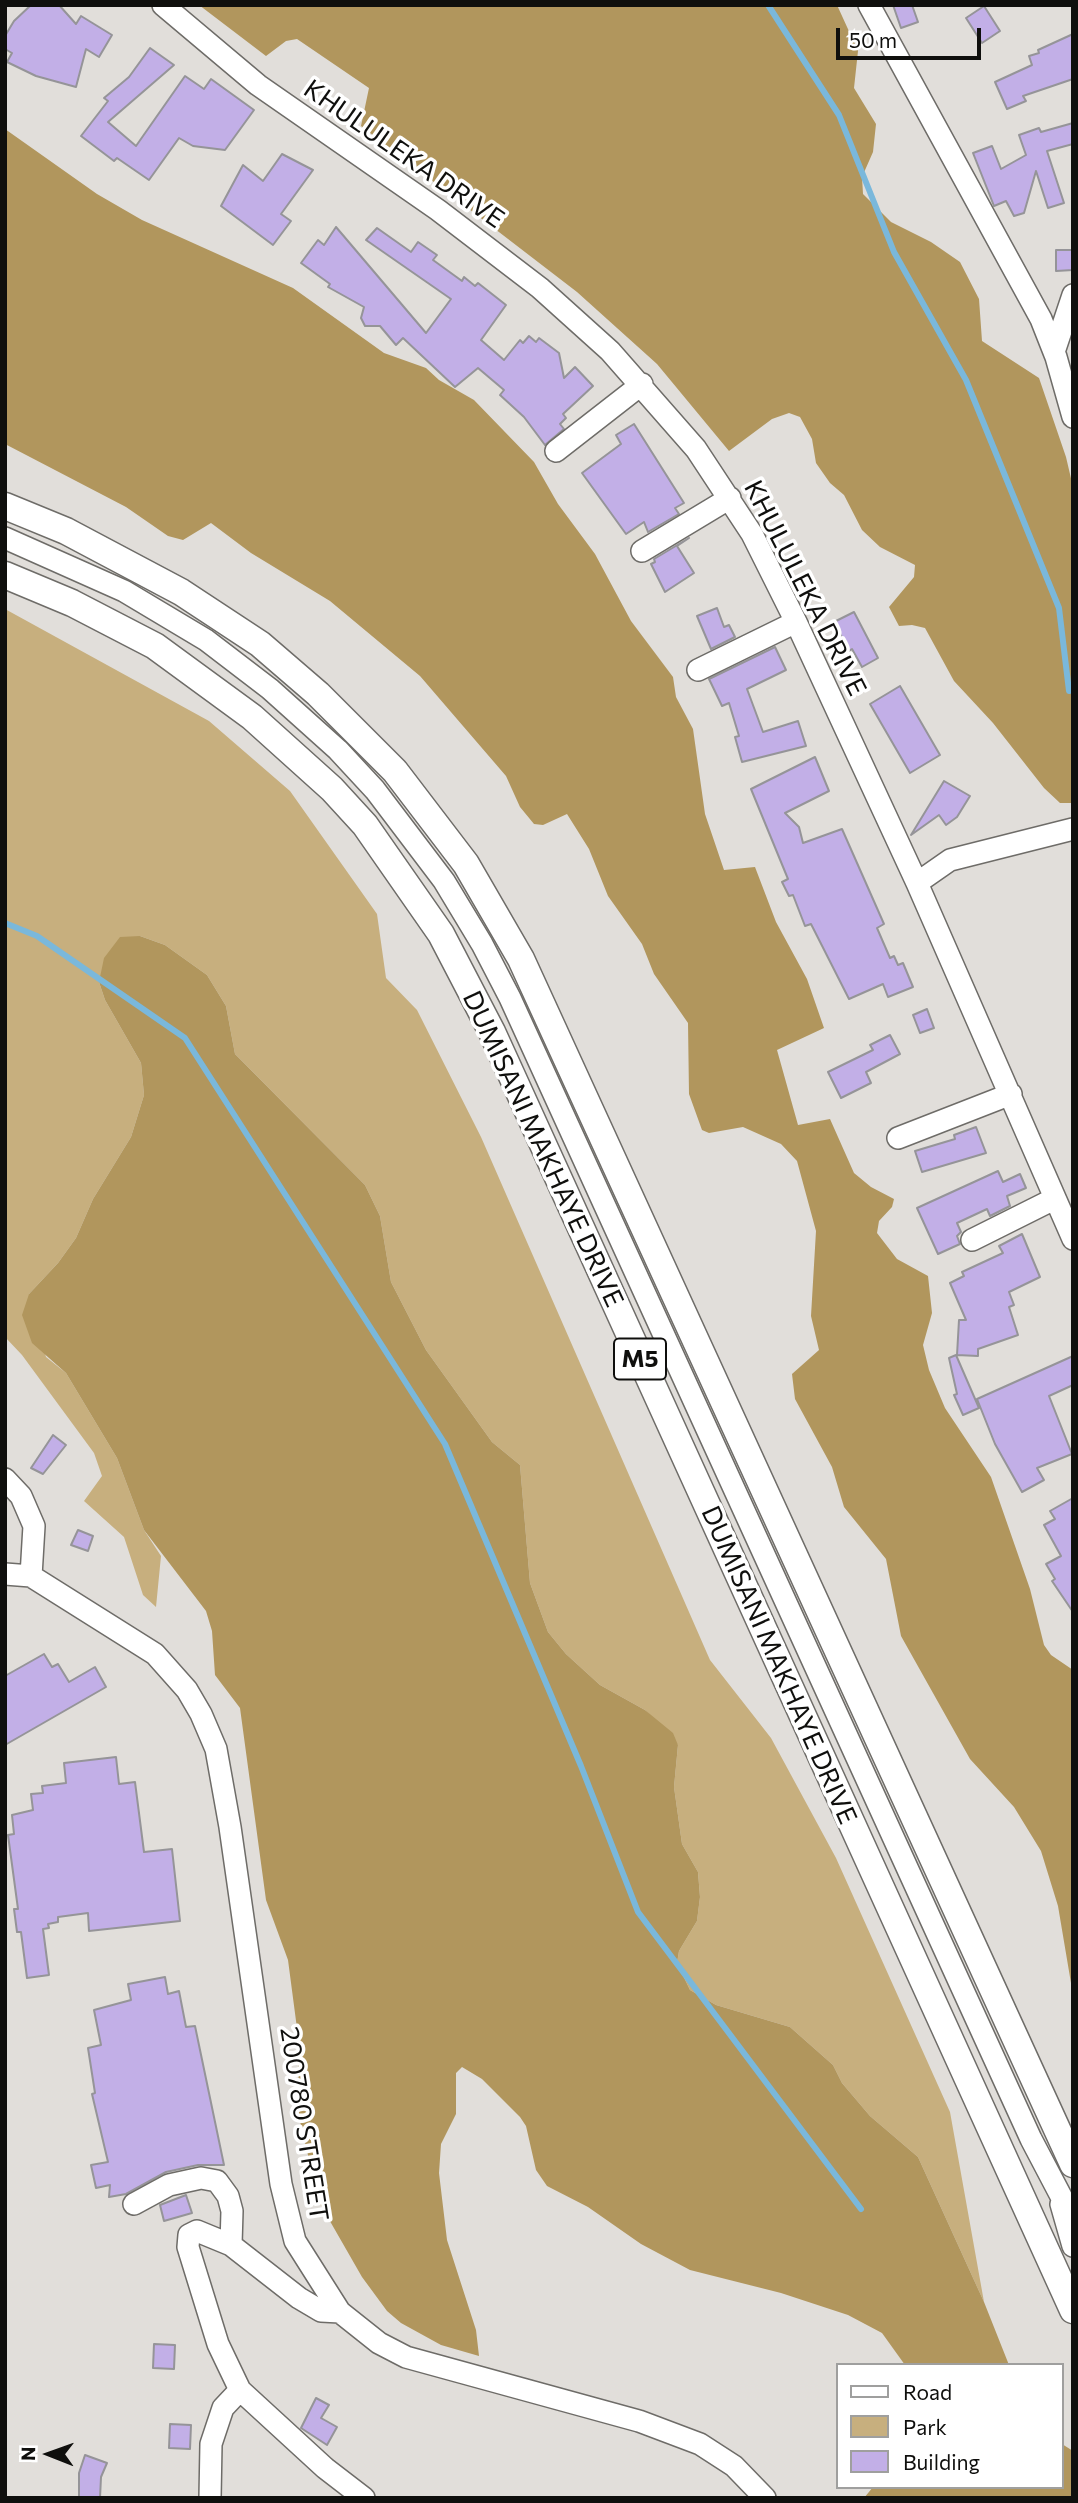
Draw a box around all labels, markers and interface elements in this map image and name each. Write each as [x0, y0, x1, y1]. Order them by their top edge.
scale bar [840, 14, 985, 58]
text: 50 m [849, 27, 897, 52]
street label: KHULULEKA DRIVE [298, 73, 510, 235]
street label: KHULULEKA DRIVE [737, 475, 873, 701]
street label: DUMISANI MAKHAYE DRIVE [456, 986, 630, 1312]
road number: M5 [614, 1338, 666, 1380]
street label: DUMISANI MAKHAYE DRIVE [695, 1501, 863, 1829]
street label: 200780 STREET [273, 2025, 335, 2223]
legend [836, 2363, 1064, 2489]
text: Road [903, 2379, 952, 2404]
text: Park [903, 2414, 947, 2439]
north arrow [14, 2419, 84, 2489]
text: N [16, 2446, 39, 2461]
text: Building [903, 2449, 980, 2474]

